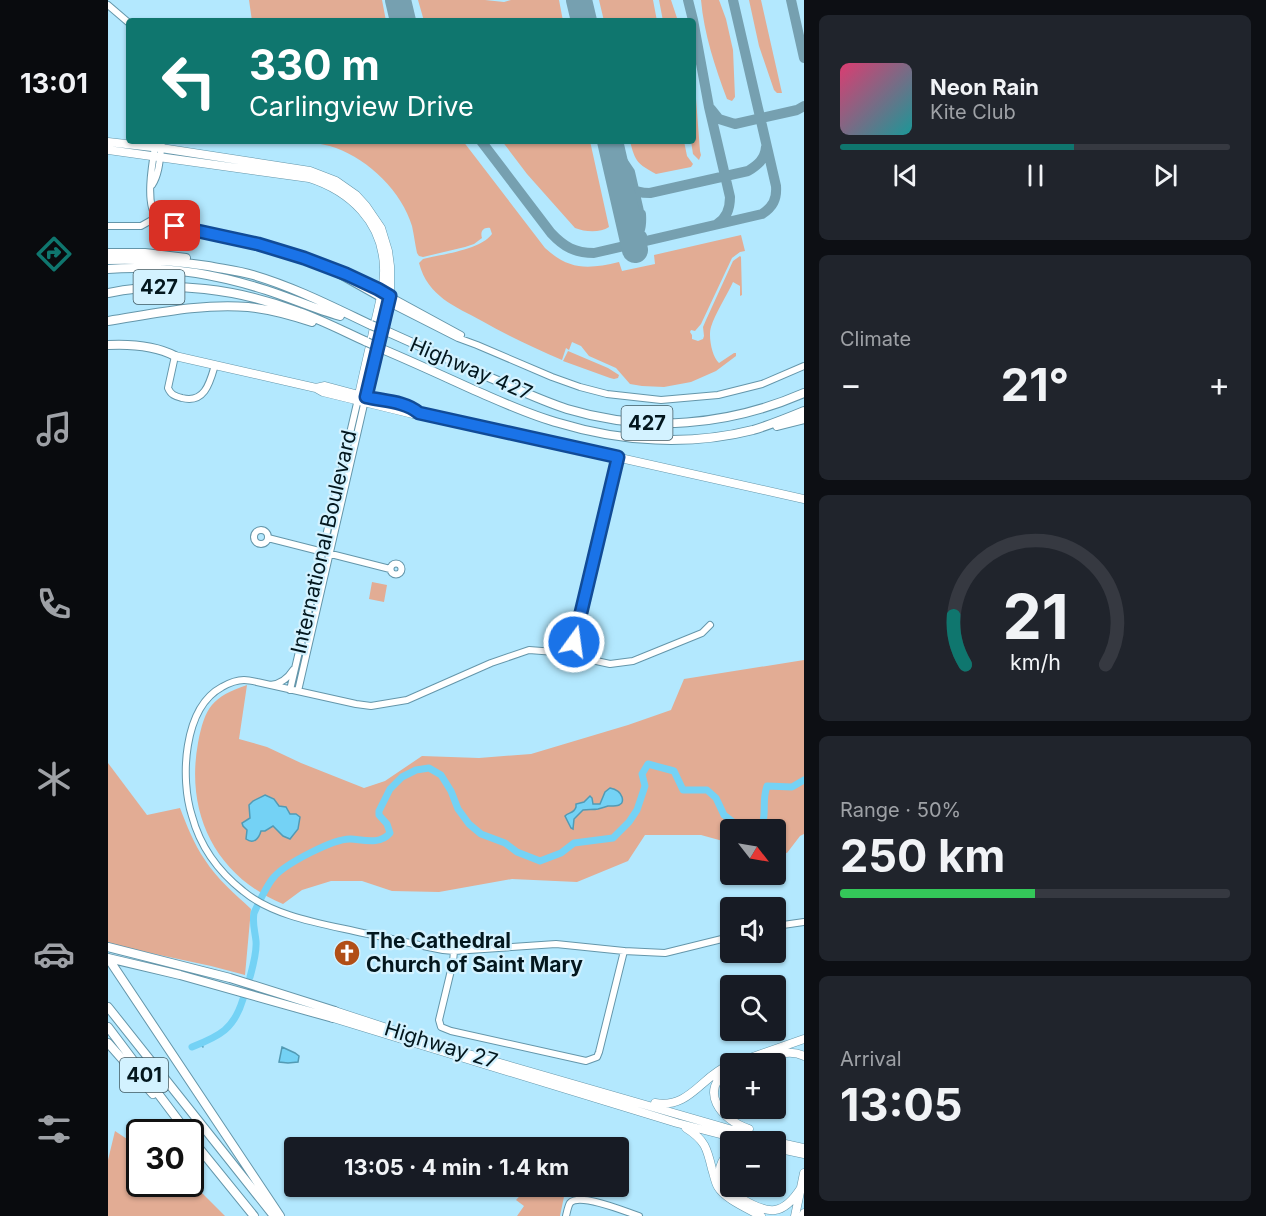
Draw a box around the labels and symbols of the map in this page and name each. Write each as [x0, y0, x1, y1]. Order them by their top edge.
pin [149, 200, 200, 251]
road number: 427 [134, 270, 184, 304]
street label: Highway 427 [406, 332, 536, 406]
road number: 427 [622, 406, 672, 440]
street label: International Boulevard [286, 428, 361, 656]
position arrow [542, 610, 606, 674]
north arrow [720, 819, 786, 885]
place label: The Cathedral Church of Saint Mary [366, 928, 583, 977]
church icon: The Cathedral Church of Saint Mary [332, 938, 362, 968]
street label: Highway 27 [382, 1015, 501, 1074]
road number: 401 [120, 1058, 168, 1092]
speed limit sign: 30 [126, 1119, 204, 1197]

